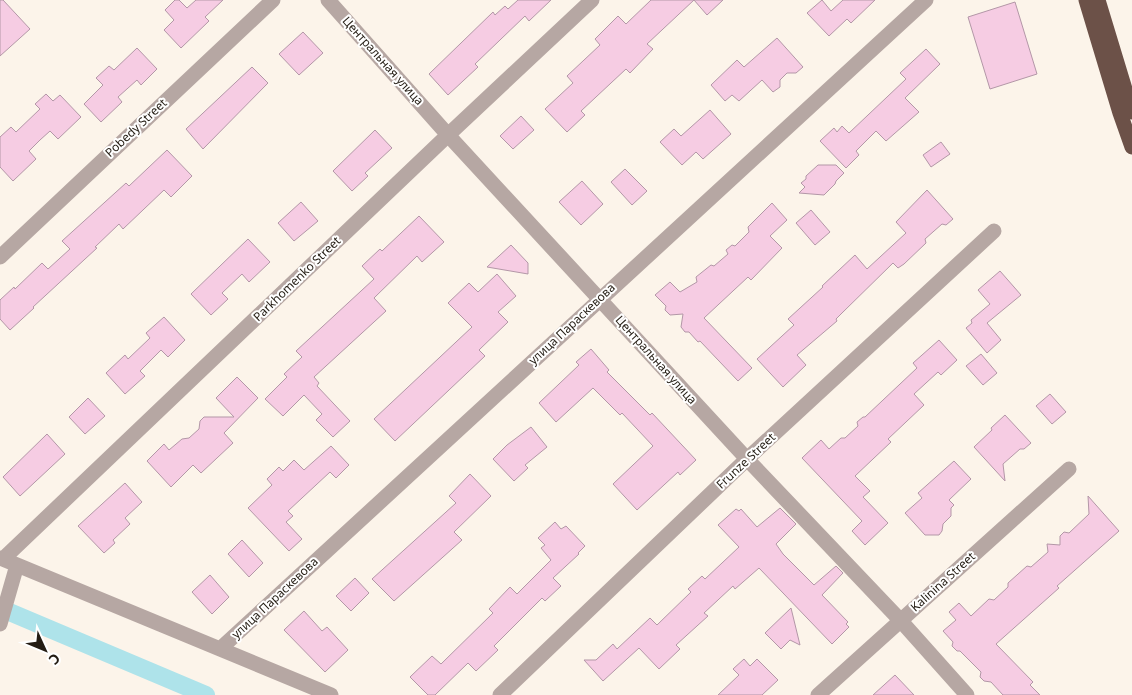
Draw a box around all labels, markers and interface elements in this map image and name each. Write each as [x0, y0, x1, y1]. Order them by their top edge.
street label: Центральная улица [339, 13, 428, 109]
street label: Pobedy Street [101, 94, 171, 161]
street label: Parkhomenko Street [249, 232, 345, 325]
street label: улица Параскевова [525, 279, 619, 368]
street label: Центральная улица [612, 312, 701, 408]
street label: Frunze Street [712, 428, 779, 492]
street label: Kalinina Street [907, 548, 979, 615]
street label: улица Параскевова [228, 553, 322, 642]
north arrow [20, 625, 70, 675]
text: С [45, 650, 65, 669]

